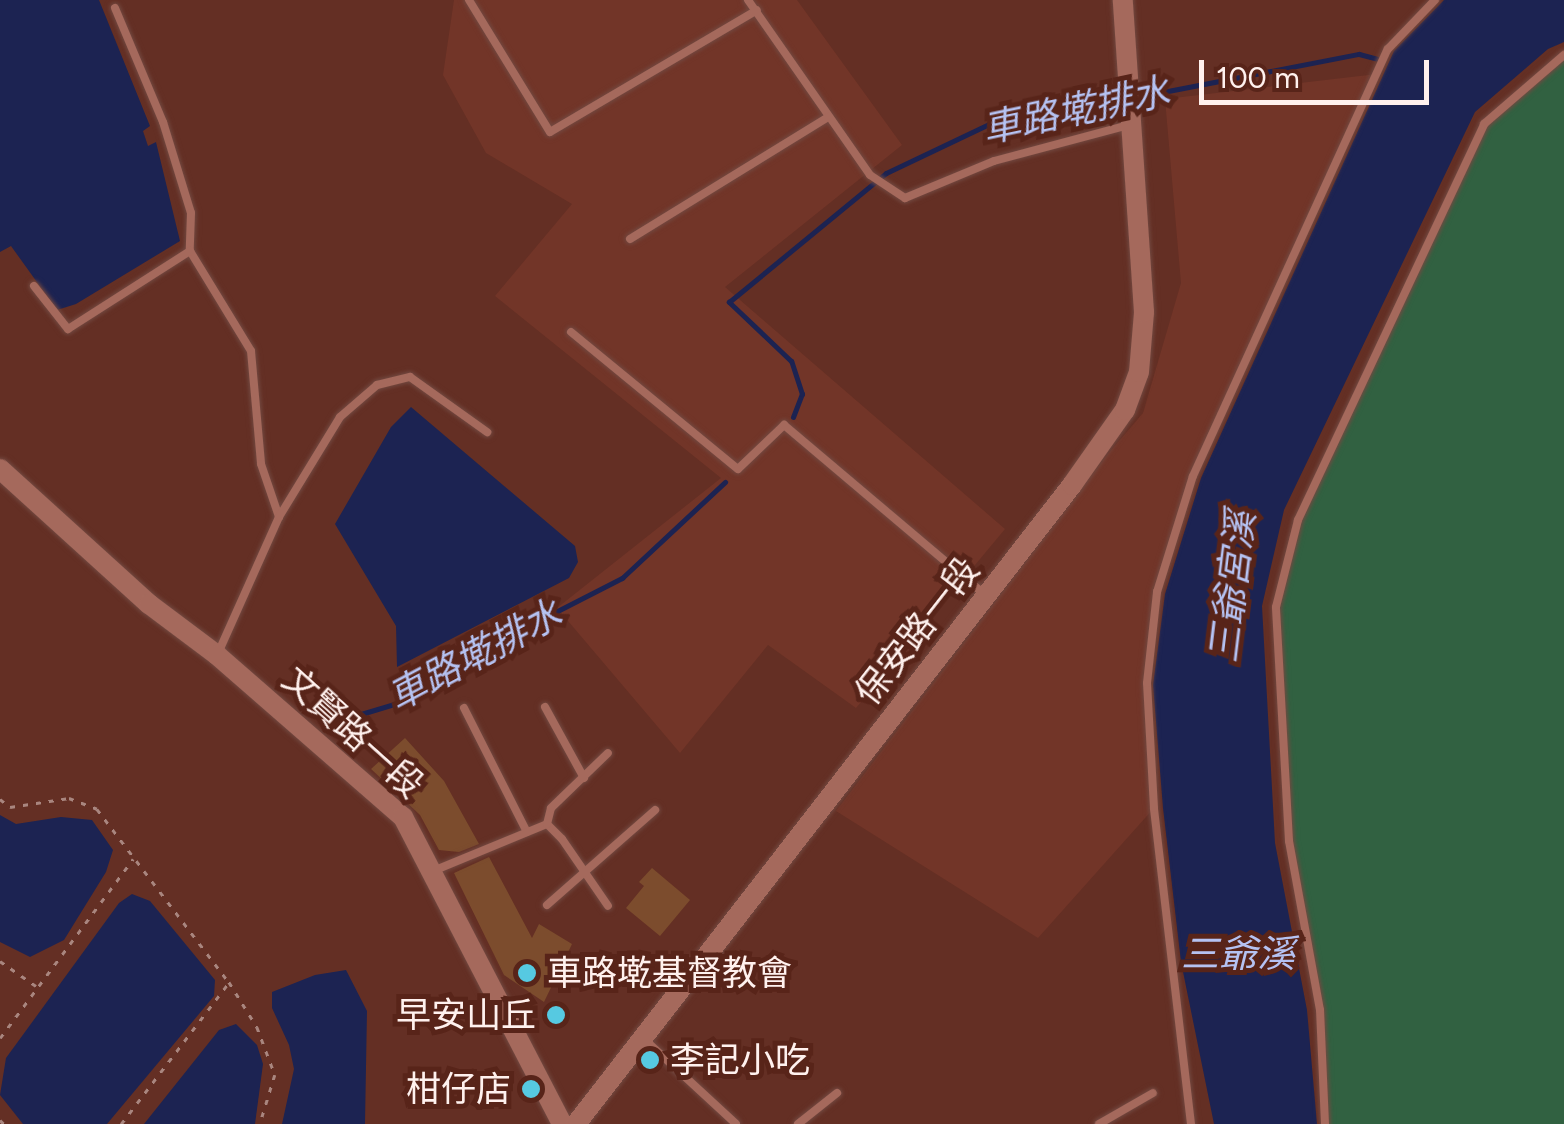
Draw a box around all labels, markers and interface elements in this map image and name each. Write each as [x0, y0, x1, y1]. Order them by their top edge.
scale bar [1204, 40, 1434, 102]
text: 100 m [1216, 59, 1300, 96]
water label: 車路墘排水 [978, 69, 1174, 153]
water label: 三爺宮溪 [1201, 509, 1265, 665]
street label: 保安路一段 [847, 549, 987, 713]
water label: 車路墘排水 [380, 591, 570, 721]
street label: 文賢路一段 [274, 658, 432, 806]
water label: 三爺溪 [1181, 932, 1295, 978]
place label: 車路墘基督教會 [547, 952, 792, 994]
marker: 車路墘基督教會 [516, 962, 538, 984]
place label: 早安山丘 [396, 994, 536, 1036]
marker: 早安山丘 [545, 1004, 567, 1026]
place label: 李記小吃 [670, 1039, 810, 1081]
marker: 李記小吃 [639, 1049, 661, 1071]
place label: 柑仔店 [406, 1068, 511, 1110]
marker: 柑仔店 [520, 1078, 542, 1100]

